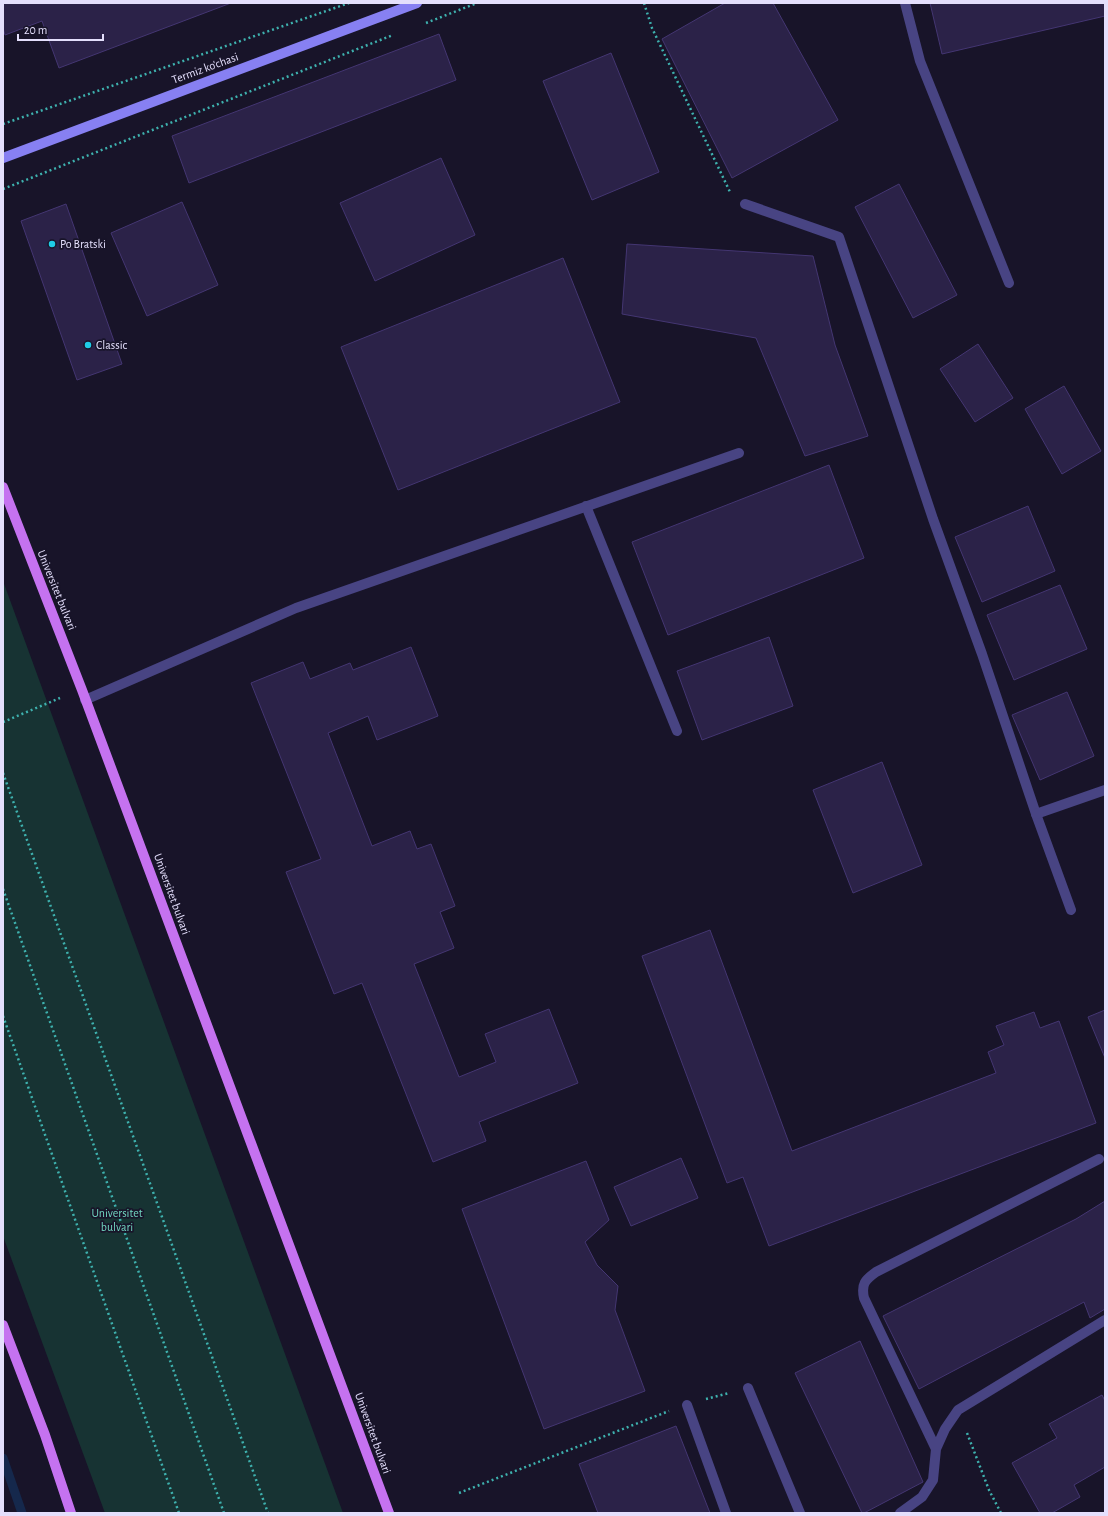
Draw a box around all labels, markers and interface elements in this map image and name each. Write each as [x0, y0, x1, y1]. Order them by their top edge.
scale bar [18, 16, 103, 42]
text: 20 m [24, 24, 47, 36]
street label: Termiz ko'chasi [170, 50, 240, 86]
place label: Po Bratski [60, 238, 106, 250]
marker: Po Bratski [47, 239, 57, 249]
place label: Classic [96, 339, 128, 351]
marker: Classic [83, 340, 93, 350]
street label: Universitet bulvari [35, 548, 79, 632]
street label: Universitet bulvari [152, 852, 192, 936]
park label: Universitet bulvari [91, 1207, 143, 1233]
street label: Universitet bulvari [353, 1391, 393, 1475]

